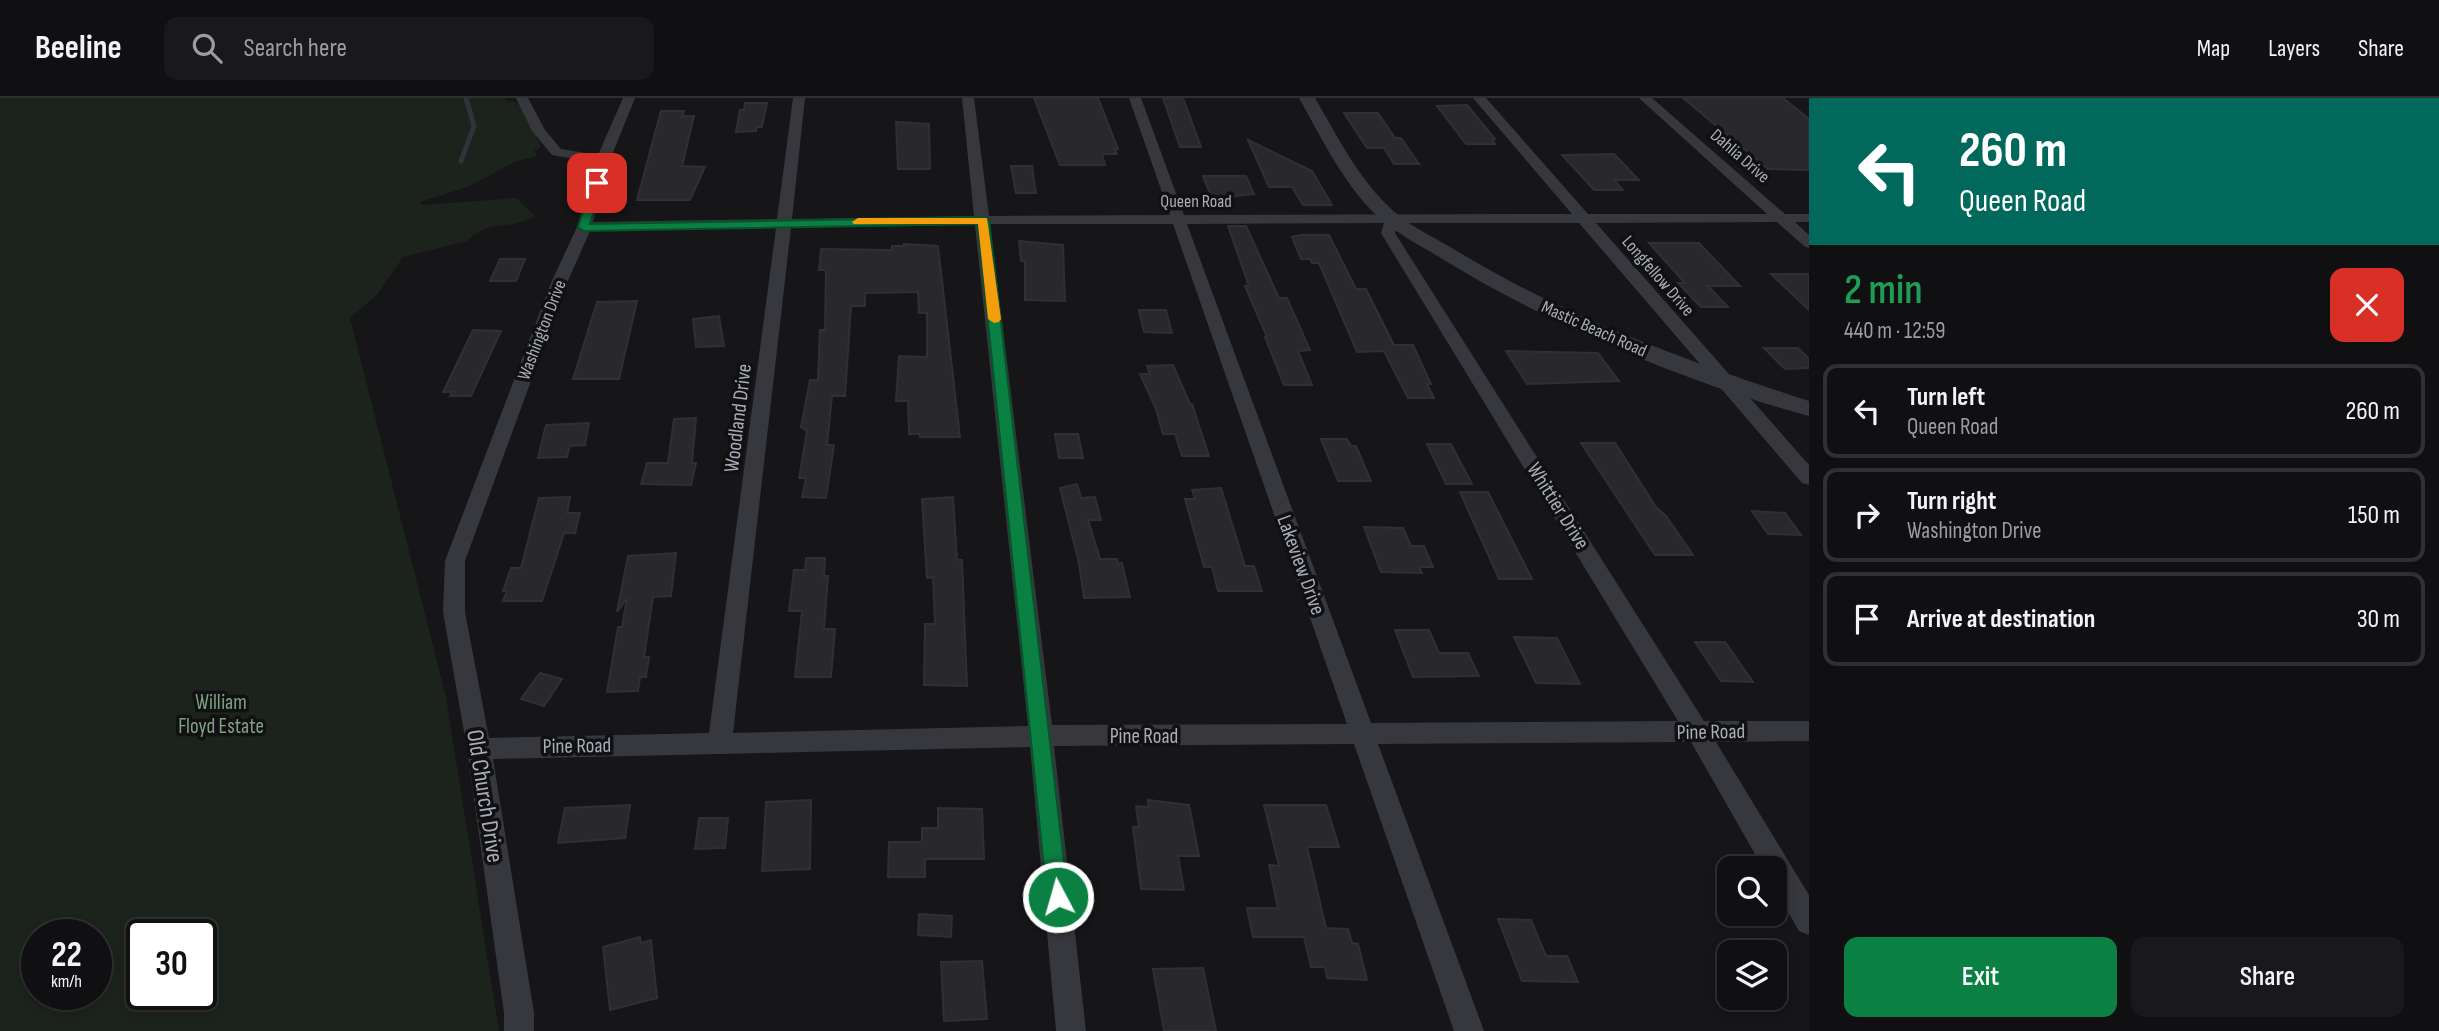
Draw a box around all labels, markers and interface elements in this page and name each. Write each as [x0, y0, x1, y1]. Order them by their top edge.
search box [164, 17, 654, 80]
text: Beeline [35, 28, 122, 68]
icon: search [188, 29, 226, 67]
text: Search here [244, 33, 347, 64]
text: Map [2197, 34, 2230, 63]
text: Layers [2268, 34, 2320, 63]
text: Share [2358, 34, 2404, 63]
text: 260 m [1959, 122, 2067, 181]
street label: Dahlia Drive [1706, 125, 1774, 187]
icon: left [1844, 126, 1935, 217]
pin [567, 153, 627, 213]
icon: arrive [578, 164, 616, 202]
text: Queen Road [1959, 182, 2086, 221]
street label: Queen Road [1160, 191, 1232, 212]
street label: Longfellow Drive [1617, 232, 1699, 320]
text: 2 min [1844, 265, 1923, 316]
button: close [2330, 268, 2404, 342]
street label: Washington Drive [513, 277, 571, 383]
street label: Mastic Beach Road [1538, 296, 1650, 362]
text: 440 m · 12:59 [1844, 317, 1945, 345]
street label: Woodland Drive [719, 362, 757, 474]
text: Turn left [1907, 382, 1985, 413]
icon: left [1848, 392, 1886, 430]
text: 260 m [2345, 396, 2400, 427]
text: Queen Road [1907, 413, 1998, 441]
street label: Whittier Drive [1522, 458, 1594, 554]
text: Turn right [1907, 486, 1996, 517]
icon: right [1848, 496, 1886, 534]
text: 150 m [2348, 500, 2400, 531]
street label: Lakeview Drive [1271, 512, 1331, 618]
text: Washington Drive [1907, 517, 2042, 545]
icon: arrive [1848, 600, 1886, 638]
text: Arrive at destination [1907, 604, 2095, 635]
text: 30 m [2357, 604, 2400, 635]
park label: William Floyd Estate [178, 690, 264, 739]
street label: Pine Road [1677, 719, 1745, 745]
street label: Pine Road [1110, 724, 1178, 749]
street label: Old Church Drive [460, 727, 510, 865]
street label: Pine Road [543, 733, 611, 759]
map controls [1717, 856, 1787, 1010]
button: search [1717, 856, 1787, 926]
position arrow [1021, 860, 1095, 934]
speed limit sign: 30 [126, 919, 217, 1010]
text: 22 [51, 934, 82, 977]
button: Exit [1844, 937, 2117, 1017]
button: Share [2131, 937, 2404, 1017]
button: layers [1717, 940, 1787, 1010]
text: km/h [51, 971, 82, 992]

